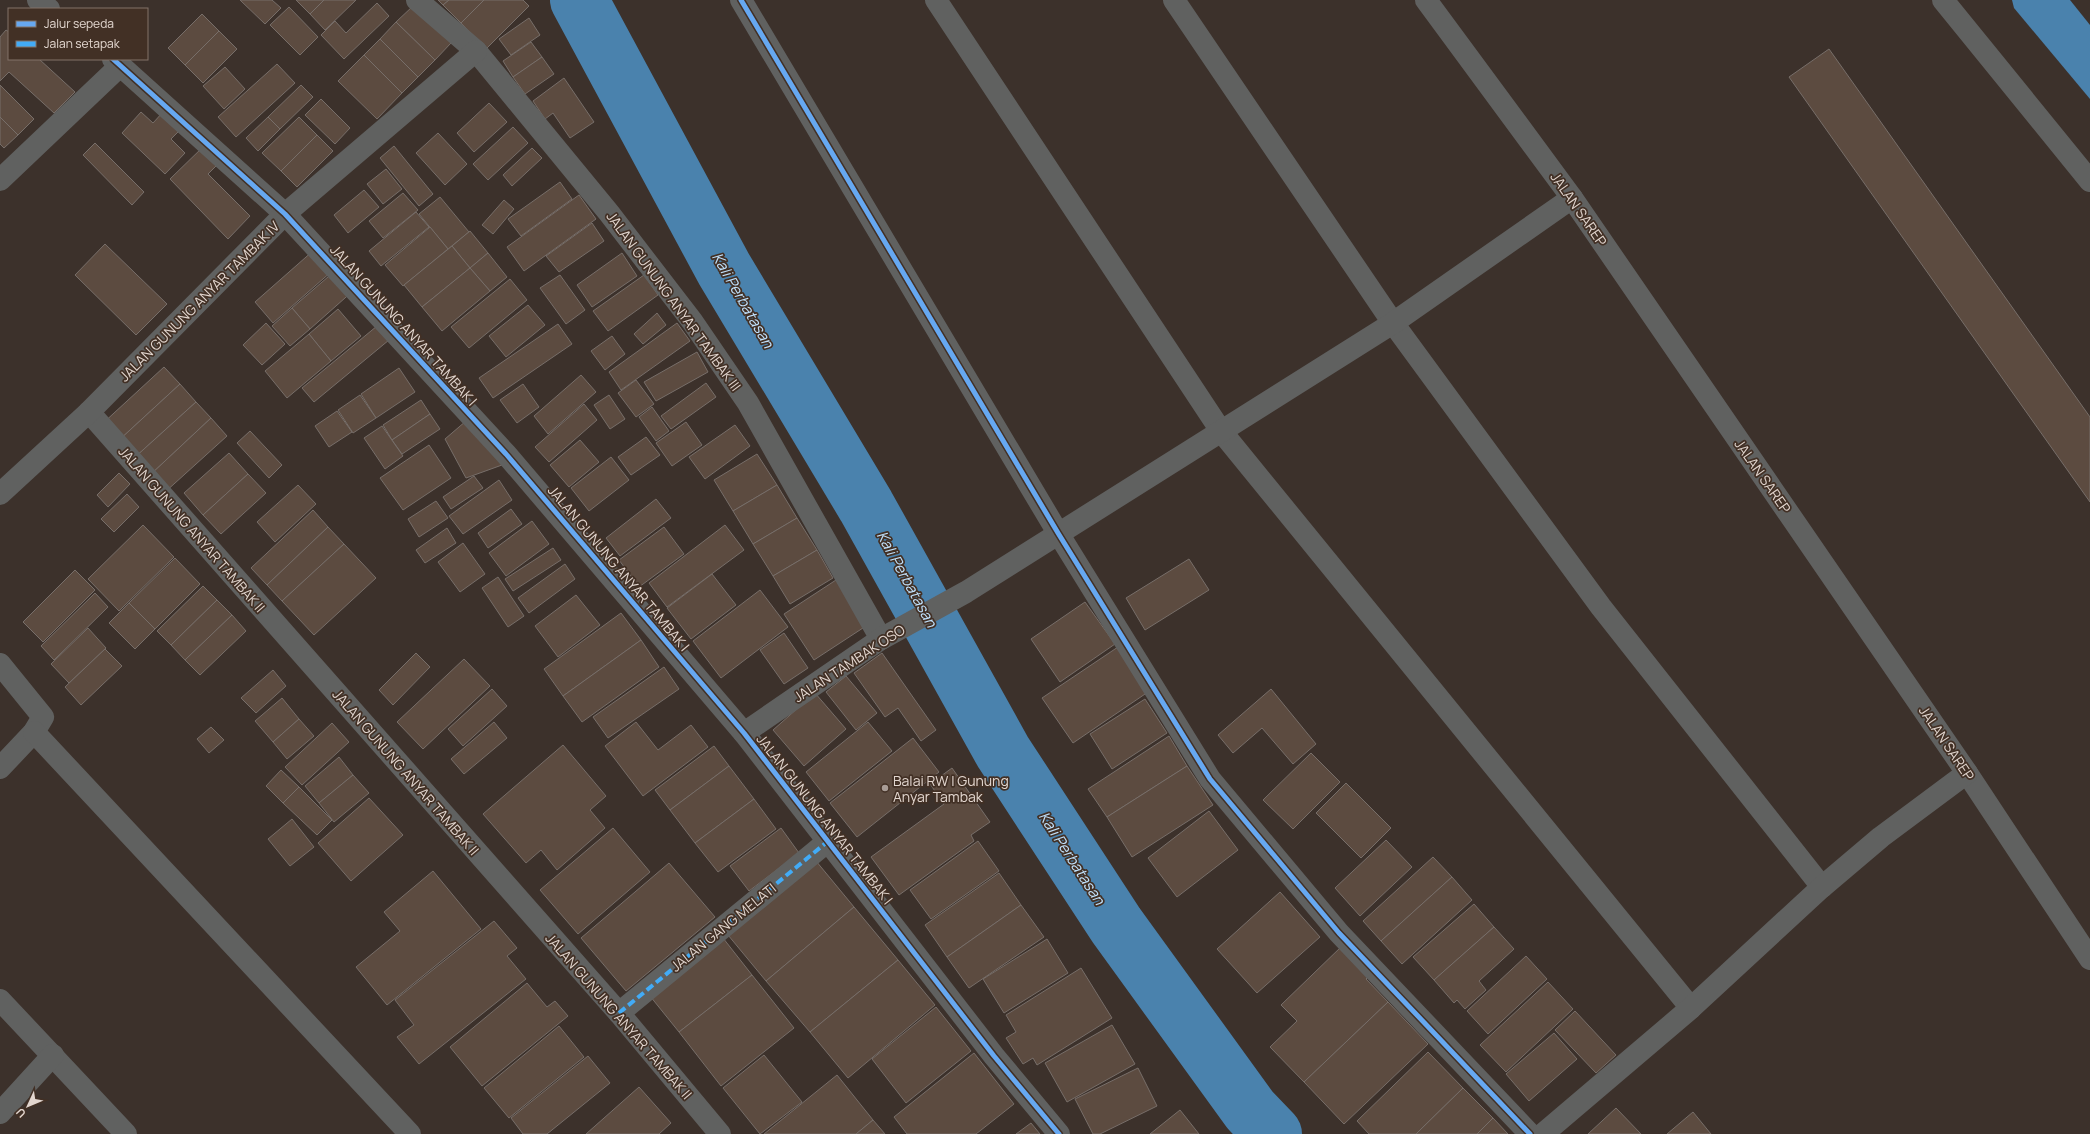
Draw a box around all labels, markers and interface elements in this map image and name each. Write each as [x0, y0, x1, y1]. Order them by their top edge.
legend [8, 8, 148, 60]
text: Jalur sepeda [44, 15, 114, 32]
text: Jalan setapak [44, 35, 121, 52]
street label: JALAN SAREP [1546, 168, 1612, 250]
street label: JALAN GUNUNG ANYAR TAMBAK III [602, 207, 746, 395]
street label: JALAN GUNUNG ANYAR TAMBAK IV [115, 216, 284, 385]
street label: JALAN GUNUNG ANYAR TAMBAK I [326, 240, 482, 410]
water label: Kali Perbatasan [707, 248, 779, 353]
street label: JALAN SAREP [1730, 435, 1796, 517]
street label: JALAN GUNUNG ANYAR TAMBAK II [115, 442, 269, 616]
street label: JALAN GUNUNG ANYAR TAMBAK I [544, 481, 694, 655]
water label: Kali Perbatasan [872, 527, 943, 632]
street label: JALAN TAMBAK OSO [790, 620, 908, 706]
street label: JALAN GUNUNG ANYAR TAMBAK II [329, 685, 483, 859]
street label: JALAN SAREP [1915, 702, 1979, 785]
street label: JALAN GUNUNG ANYAR TAMBAK I [753, 730, 897, 908]
place label: Balai RW I Gunung Anyar Tambak [893, 771, 1009, 806]
marker: Balai RW I Gunung Anyar Tambak [880, 783, 890, 793]
water label: Kali Perbatasan [1034, 807, 1111, 910]
street label: JALAN GANG MELATI [666, 878, 780, 976]
street label: JALAN GUNUNG ANYAR TAMBAK II [542, 929, 696, 1103]
north arrow [8, 1086, 48, 1126]
text: U [12, 1105, 29, 1121]

